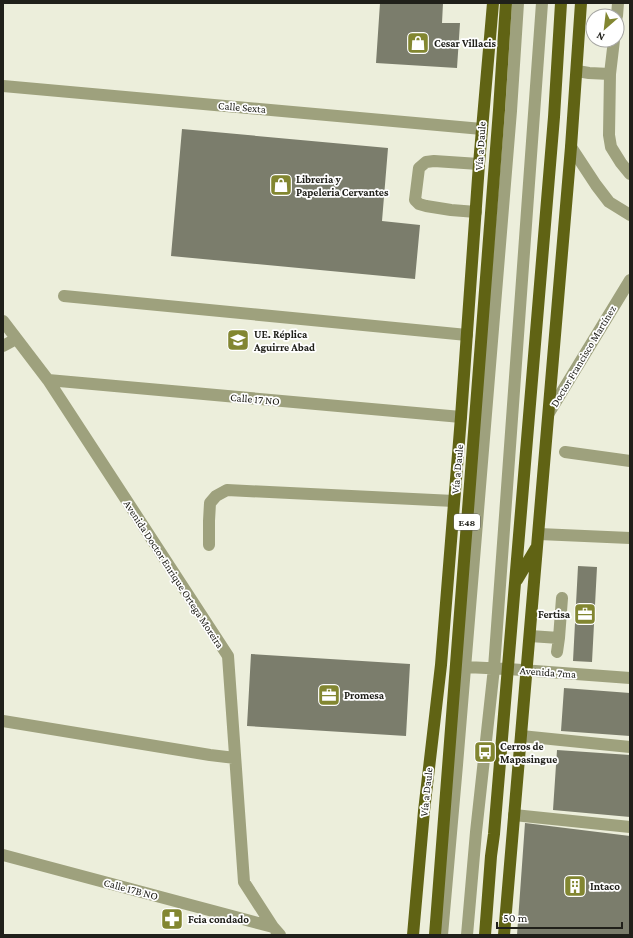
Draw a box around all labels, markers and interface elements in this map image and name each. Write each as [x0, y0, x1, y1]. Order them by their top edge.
north arrow [585, 8, 625, 48]
shop icon: Cesar Villacis [405, 30, 431, 56]
text: N [594, 30, 606, 44]
place label: Cesar Villacis [434, 37, 497, 49]
street label: Calle Sexta [218, 99, 266, 115]
street label: Vía a Daule [472, 121, 488, 171]
shop icon: Libreria y Papeleria Cervantes [268, 172, 294, 198]
place label: Libreria y Papeleria Cervantes [296, 173, 389, 198]
street label: Doctor Francisco Martínez [548, 303, 618, 409]
school or university icon: UE. Réplica Aguirre Abad [225, 327, 251, 353]
place label: UE. Réplica Aguirre Abad [253, 328, 315, 353]
street label: Calle 17 NO [230, 391, 280, 407]
street label: Vía a Daule [449, 444, 465, 494]
street label: Avenida Doctor Enrique Ortega Moreira [121, 498, 226, 651]
road number: E48 [454, 514, 480, 530]
office icon: Fertisa [572, 601, 598, 627]
place label: Fertisa [538, 608, 571, 620]
street label: Avenida 7ma [519, 664, 577, 680]
office icon: Promesa [316, 682, 342, 708]
place label: Promesa [344, 689, 385, 701]
bus stop icon: Cerros de Mapasingue [472, 739, 498, 765]
place label: Cerros de Mapasingue [500, 740, 557, 765]
street label: Vía a Daule [417, 767, 435, 817]
building icon: Intaco [562, 873, 588, 899]
street label: Calle 17B NO [103, 876, 159, 902]
place label: Intaco [590, 880, 620, 892]
scale bar [497, 904, 622, 930]
pharmacy icon: Fcia condado [159, 906, 185, 932]
text: 50 m [503, 911, 528, 925]
place label: Fcia condado [188, 913, 249, 925]

